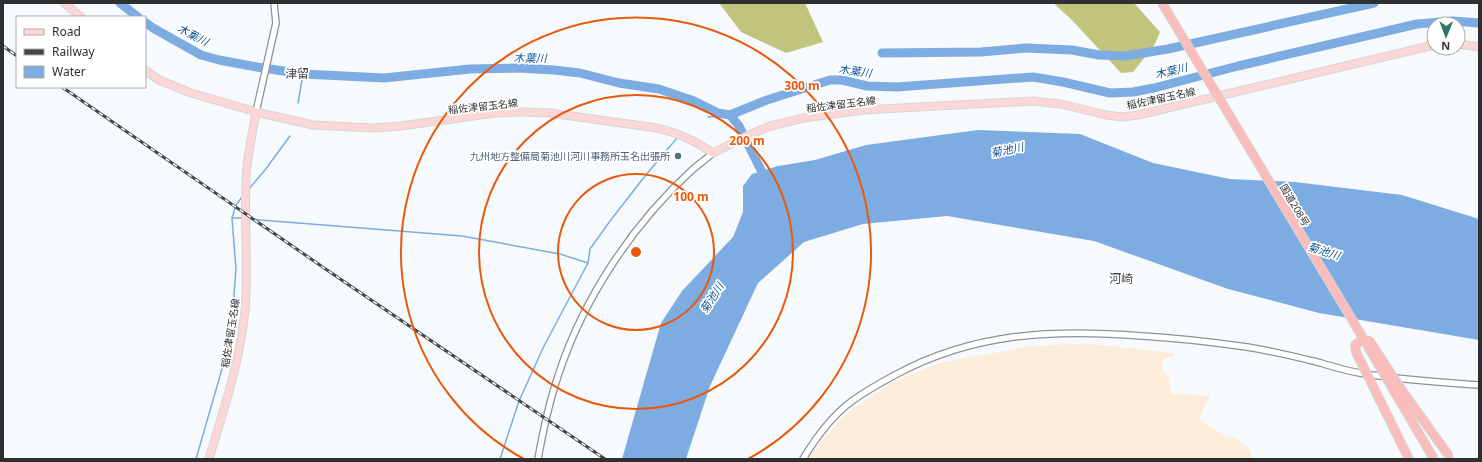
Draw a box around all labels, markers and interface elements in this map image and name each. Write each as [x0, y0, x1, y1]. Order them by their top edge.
legend [16, 16, 146, 88]
north arrow [1426, 16, 1466, 56]
water label: 木葉川 [175, 20, 212, 49]
text: Road [52, 23, 81, 40]
text: N [1441, 39, 1450, 54]
text: Railway [52, 43, 96, 60]
water label: 木葉川 [513, 50, 548, 65]
water label: 木葉川 [1153, 59, 1190, 82]
water label: 木葉川 [838, 61, 873, 80]
text: Water [52, 63, 86, 80]
district label: 津留 [285, 65, 309, 82]
text: 300 m [784, 77, 820, 94]
street label: 稲佐津留玉名線 [1125, 84, 1197, 112]
street label: 稲佐津留玉名線 [805, 93, 877, 115]
street label: 稲佐津留玉名線 [447, 95, 519, 117]
text: 200 m [729, 132, 765, 149]
water label: 菊池川 [989, 139, 1026, 160]
place label: 九州地方整備局菊池川河川事務所玉名出張所 [470, 149, 670, 163]
marker: 九州地方整備局菊池川河川事務所玉名出張所 [673, 151, 683, 161]
street label: 国道208号 [1277, 181, 1313, 229]
text: 100 m [673, 188, 709, 205]
water label: 菊池川 [1306, 239, 1343, 263]
centre of rings [629, 245, 643, 259]
district label: 河崎 [1109, 270, 1133, 287]
water label: 菊池川 [696, 279, 727, 316]
street label: 稲佐津留玉名線 [218, 297, 242, 369]

